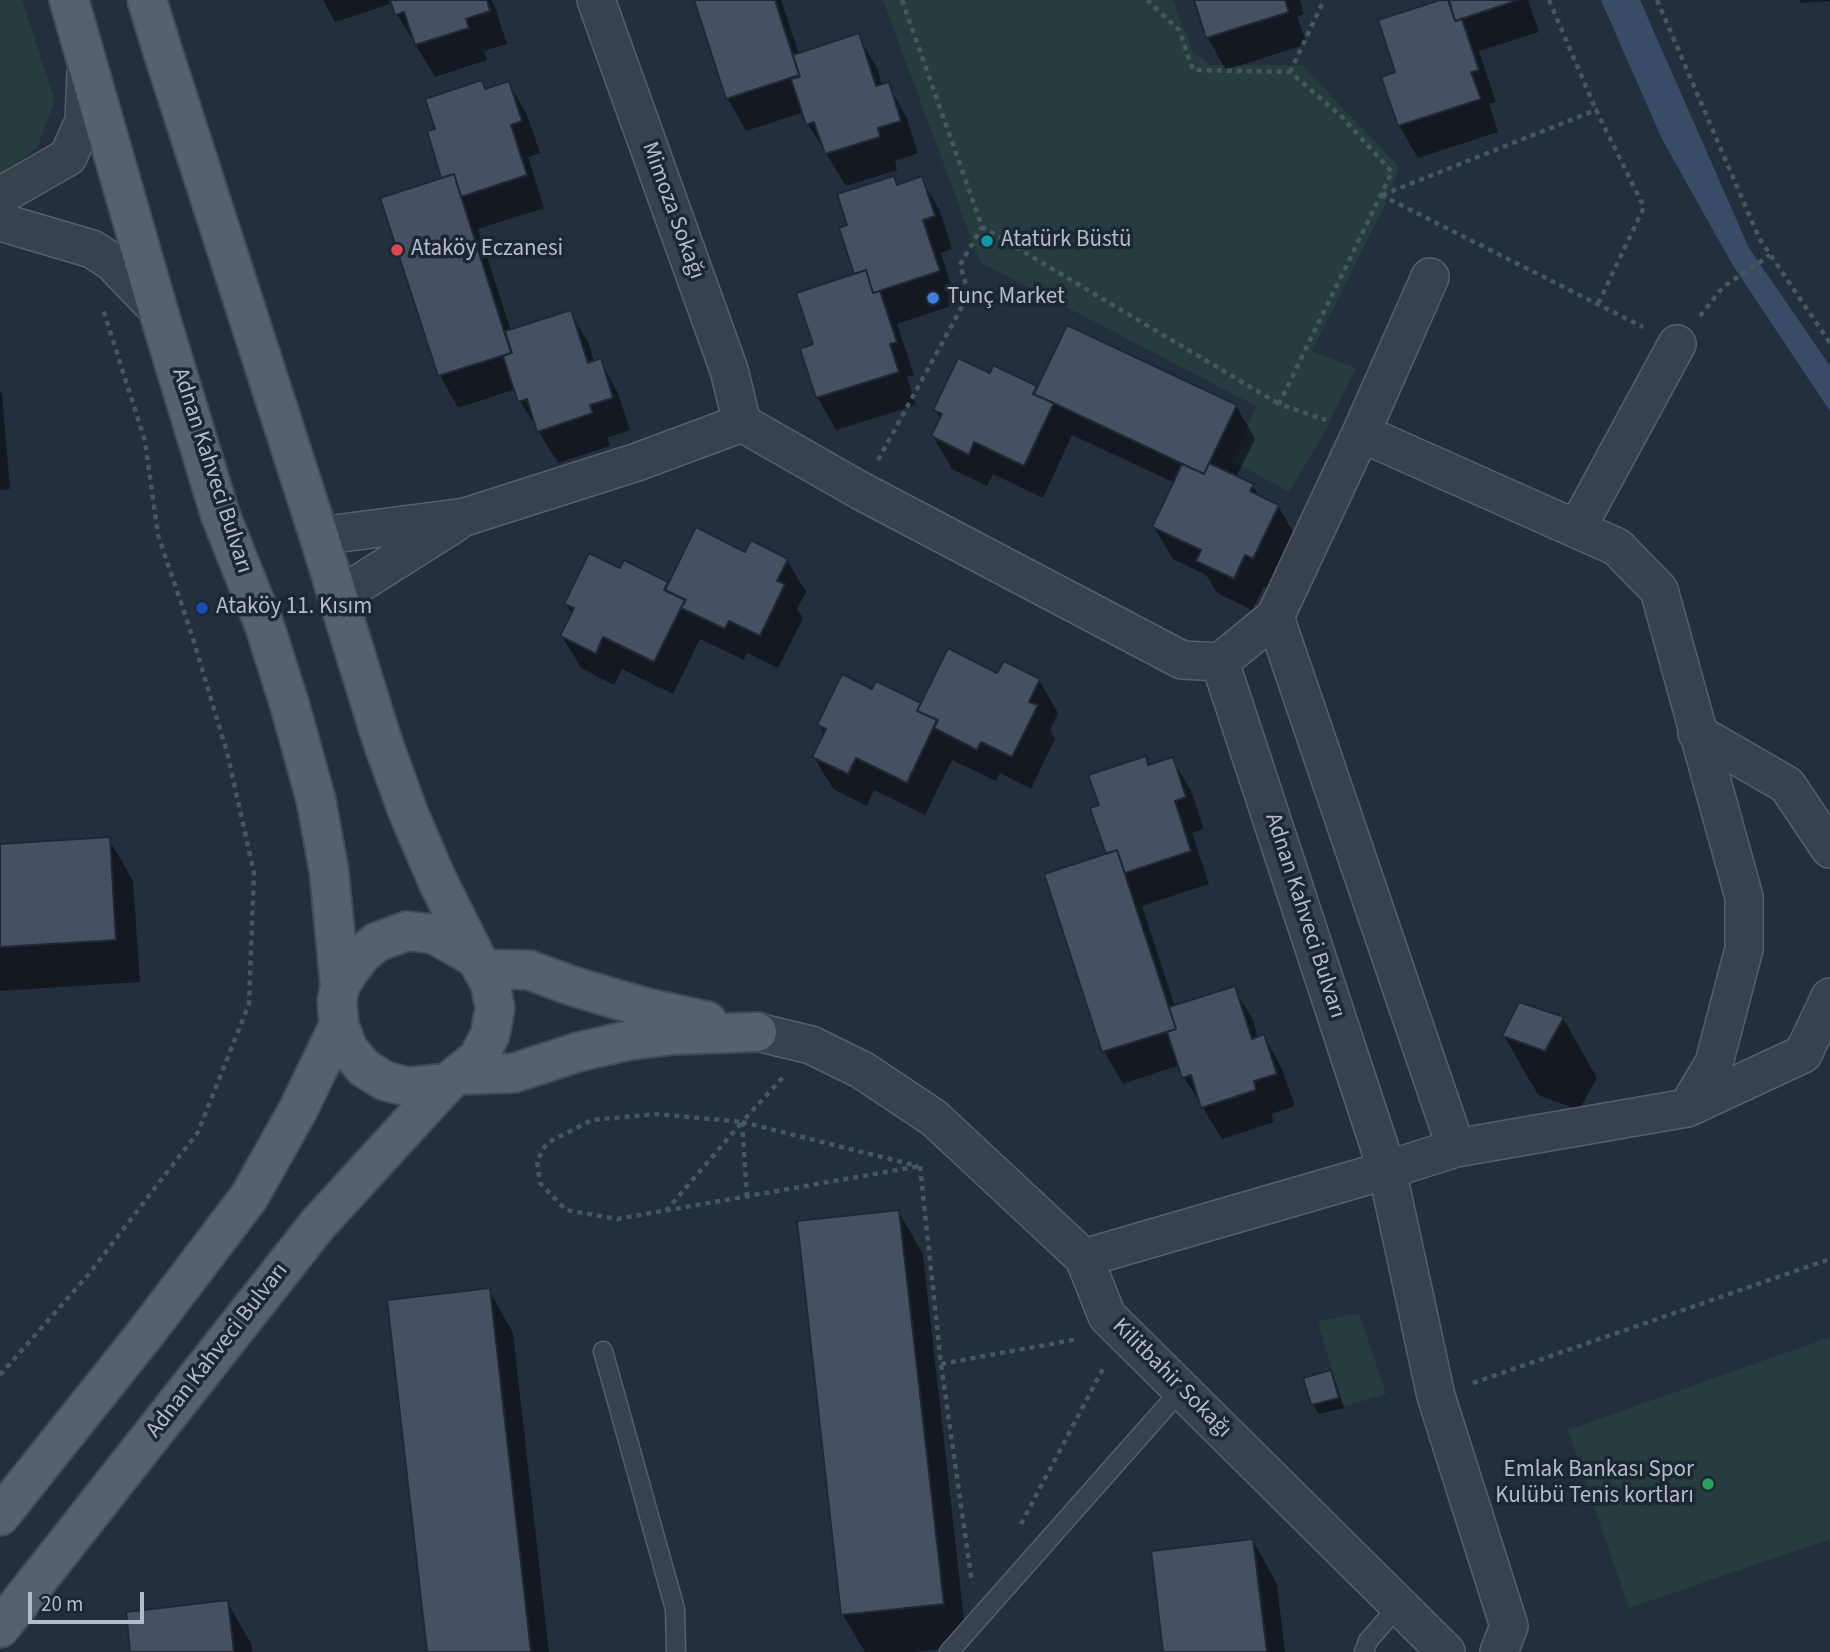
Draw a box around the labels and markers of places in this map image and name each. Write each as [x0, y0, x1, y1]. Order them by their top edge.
place label: Atatürk Büstü [1001, 227, 1131, 255]
marker: Atatürk Büstü [979, 233, 995, 249]
place label: Ataköy Eczanesi [411, 236, 563, 264]
marker: Ataköy Eczanesi [389, 242, 405, 258]
place label: Tunç Market [947, 284, 1065, 312]
marker: Tunç Market [925, 290, 941, 306]
place label: Ataköy 11. Kısım [216, 594, 372, 622]
marker: Ataköy 11. Kısım [194, 600, 210, 616]
place label: Emlak Bankası Spor Kulübü Tenis kortları [1495, 1457, 1694, 1511]
marker: Emlak Bankası Spor Kulübü Tenis kortları [1700, 1476, 1716, 1492]

